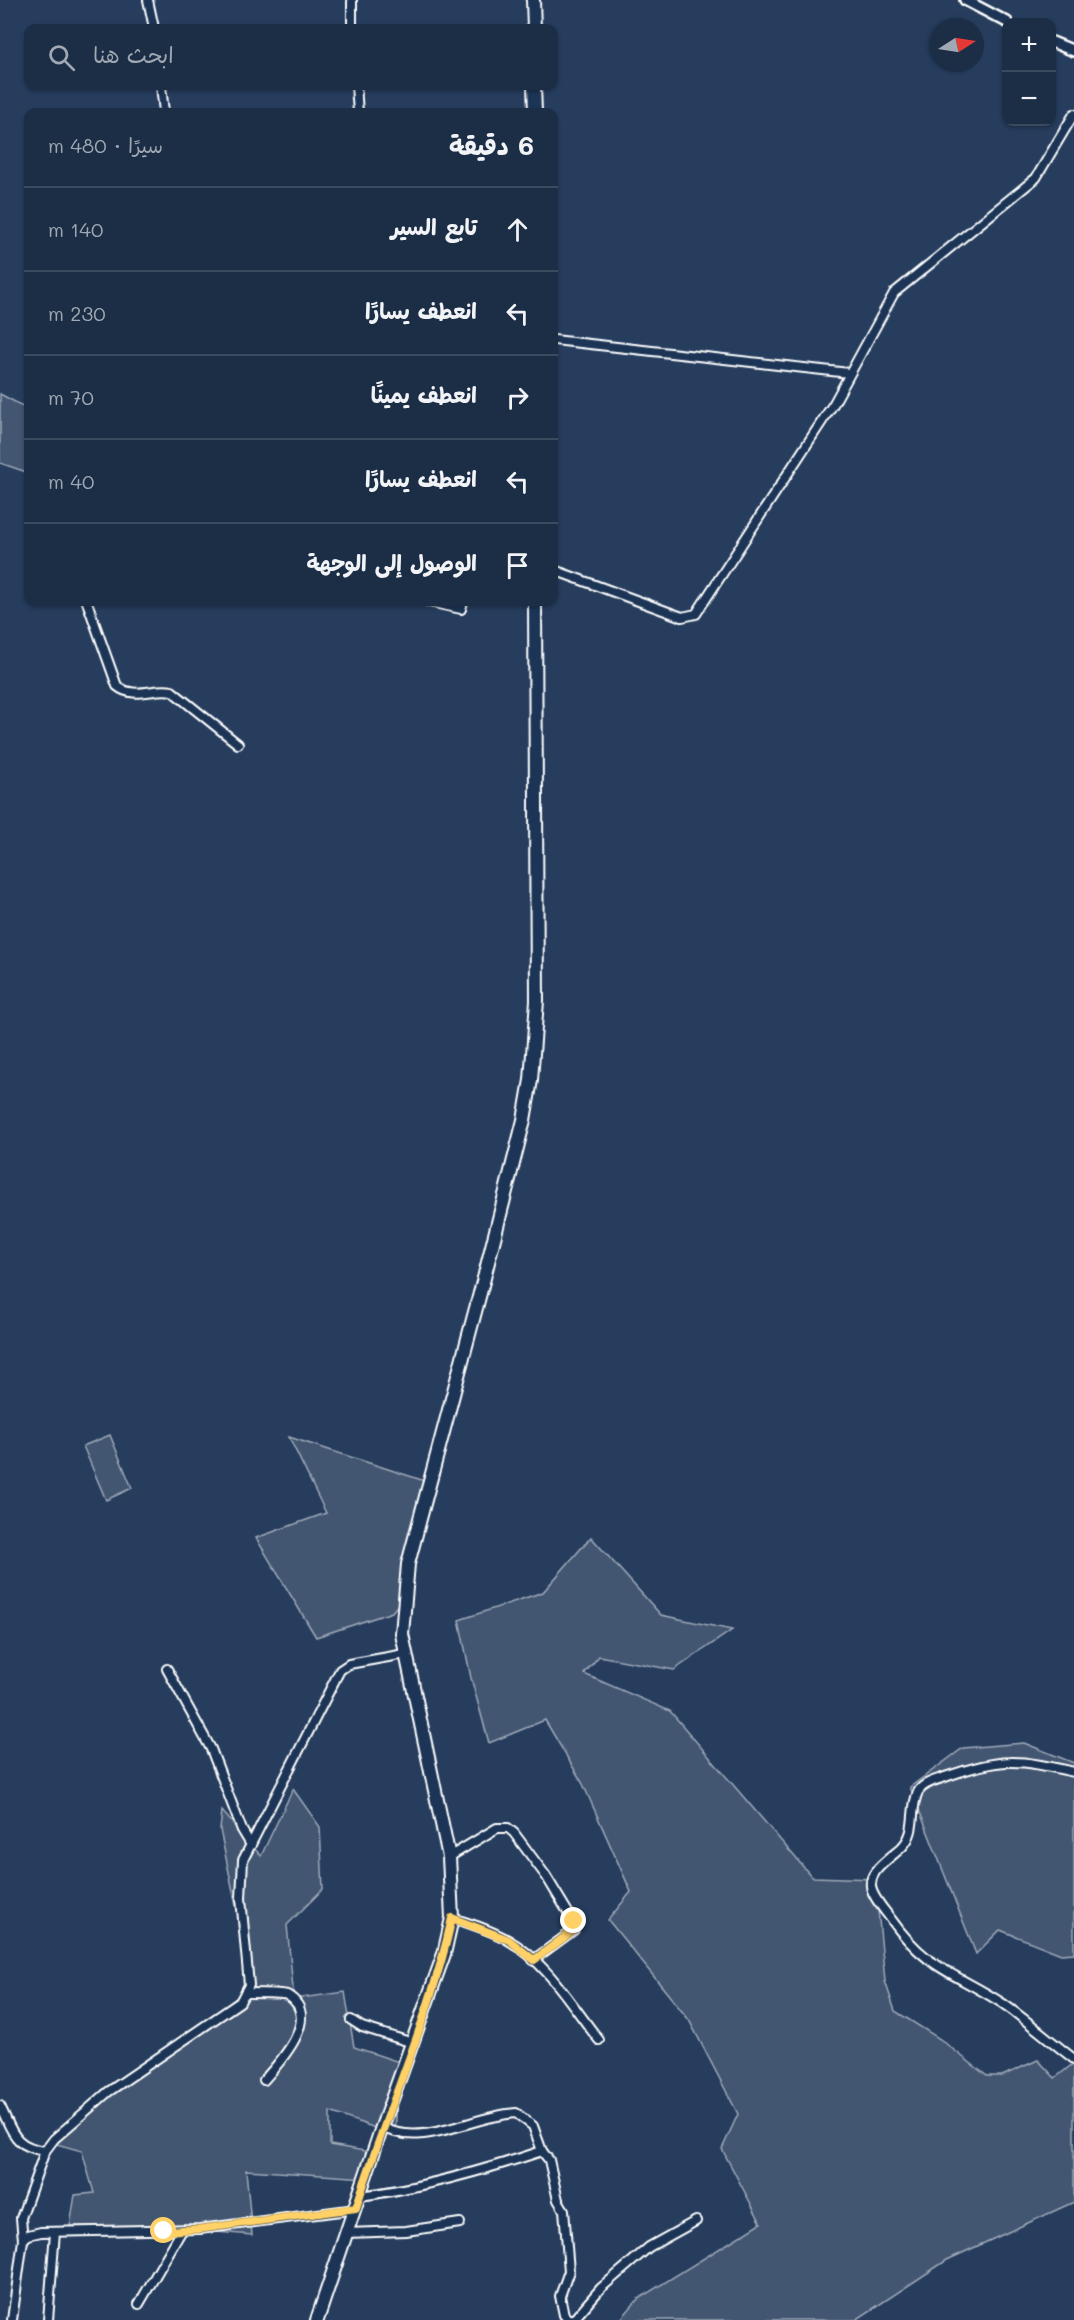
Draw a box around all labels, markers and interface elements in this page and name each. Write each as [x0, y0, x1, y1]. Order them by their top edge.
north arrow [930, 18, 984, 72]
map controls [1002, 18, 1056, 126]
button: + [1002, 18, 1056, 72]
search box [24, 24, 558, 90]
text: ابحث هنا [93, 40, 174, 69]
icon: search [45, 41, 78, 74]
button: − [1002, 72, 1056, 126]
text: 6 دقيقة [449, 128, 534, 162]
text: سيرًا · 480 m [48, 132, 163, 158]
text: تابع السير [391, 212, 477, 241]
icon: ahead [501, 213, 534, 246]
text: 140 m [48, 216, 103, 242]
text: انعطف يسارًا [365, 296, 477, 325]
icon: left [501, 297, 534, 330]
text: 230 m [48, 300, 106, 326]
text: انعطف يمينًا [371, 380, 477, 409]
icon: right [501, 381, 534, 414]
text: 70 m [48, 384, 94, 410]
text: انعطف يسارًا [365, 464, 477, 493]
icon: left [501, 465, 534, 498]
text: 40 m [48, 468, 94, 494]
text: الوصول إلى الوجهة [306, 548, 477, 577]
icon: arrive [501, 549, 534, 582]
route end [560, 1907, 586, 1933]
route start [150, 2217, 176, 2243]

